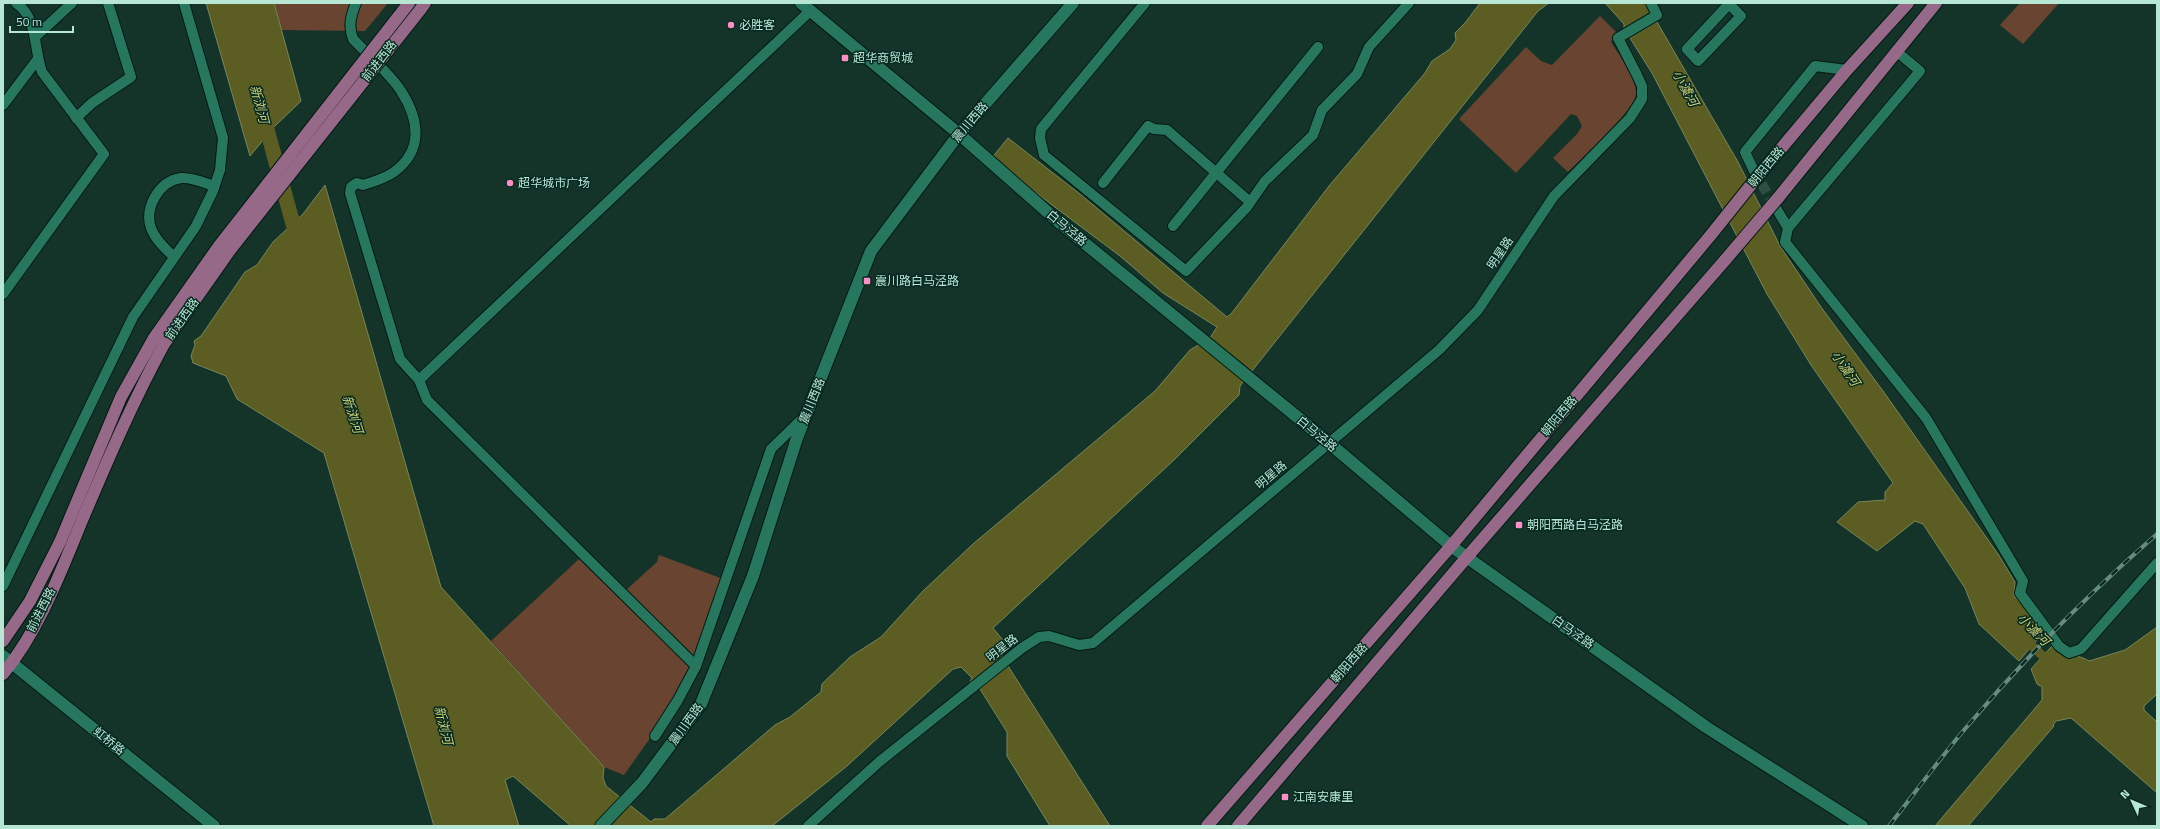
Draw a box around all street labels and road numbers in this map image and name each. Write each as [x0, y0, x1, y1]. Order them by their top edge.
street label: 前进西路 [356, 36, 401, 85]
street label: 震川西路 [947, 97, 992, 146]
street label: 朝阳西路 [1743, 142, 1788, 191]
street label: 白马泾路 [1043, 205, 1092, 250]
street label: 明星路 [1482, 232, 1518, 273]
street label: 前进西路 [160, 294, 203, 344]
street label: 震川西路 [794, 375, 829, 427]
street label: 朝阳西路 [1536, 391, 1581, 440]
street label: 白马泾路 [1293, 411, 1342, 456]
street label: 明星路 [1251, 456, 1291, 493]
street label: 前进西路 [21, 584, 60, 635]
street label: 白马泾路 [1548, 610, 1598, 653]
street label: 明星路 [982, 629, 1022, 666]
street label: 朝阳西路 [1326, 638, 1372, 687]
street label: 震川西路 [664, 699, 707, 749]
street label: 虹桥路 [89, 722, 129, 759]

